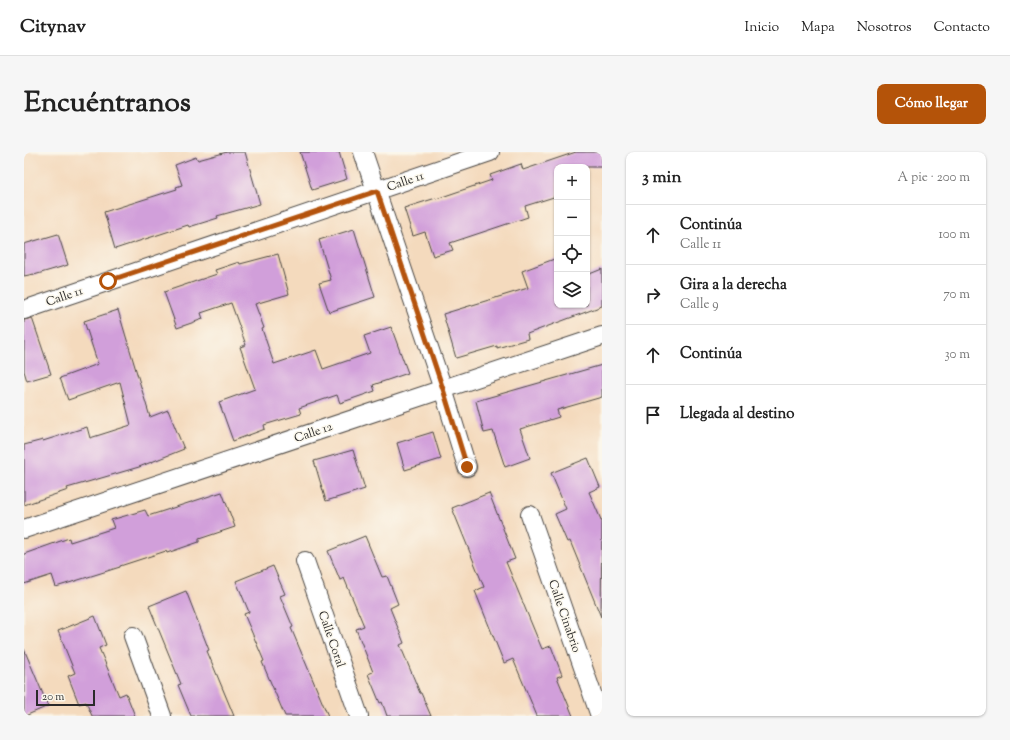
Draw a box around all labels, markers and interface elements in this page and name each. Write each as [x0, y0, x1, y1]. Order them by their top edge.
text: Citynav [20, 14, 86, 41]
text: Inicio [745, 18, 779, 38]
text: Mapa [801, 18, 835, 38]
text: Nosotros [857, 18, 912, 38]
text: Contacto [934, 18, 990, 38]
text: Encuéntranos [24, 84, 191, 124]
button: Cómo llegar [877, 84, 986, 124]
map controls [554, 164, 590, 308]
button: + [554, 164, 590, 200]
text: 3 min [642, 166, 681, 190]
street label: Calle 11 [384, 167, 426, 197]
text: A pie · 200 m [898, 169, 970, 187]
button: − [554, 200, 590, 236]
text: Continúa [680, 215, 742, 236]
icon: ahead [642, 224, 664, 246]
text: 100 m [938, 226, 970, 244]
button: locate [554, 236, 590, 272]
text: Calle 11 [680, 236, 721, 254]
route start [99, 272, 117, 290]
button: layers [554, 272, 590, 308]
text: Gira a la derecha [680, 275, 787, 296]
street label: Calle 11 [43, 282, 85, 312]
icon: right [642, 284, 664, 306]
text: 70 m [943, 286, 970, 304]
text: Calle 9 [680, 296, 719, 314]
icon: ahead [642, 344, 664, 366]
text: Continúa [680, 344, 742, 365]
text: 30 m [944, 346, 970, 364]
icon: arrive [642, 404, 664, 426]
text: Llegada al destino [680, 404, 795, 425]
street label: Calle 12 [292, 418, 335, 448]
route end [458, 458, 476, 476]
street label: Calle Cinabrio [543, 577, 585, 656]
street label: Calle Coral [313, 608, 349, 671]
scale bar [36, 688, 95, 707]
text: 20 m [42, 689, 64, 705]

